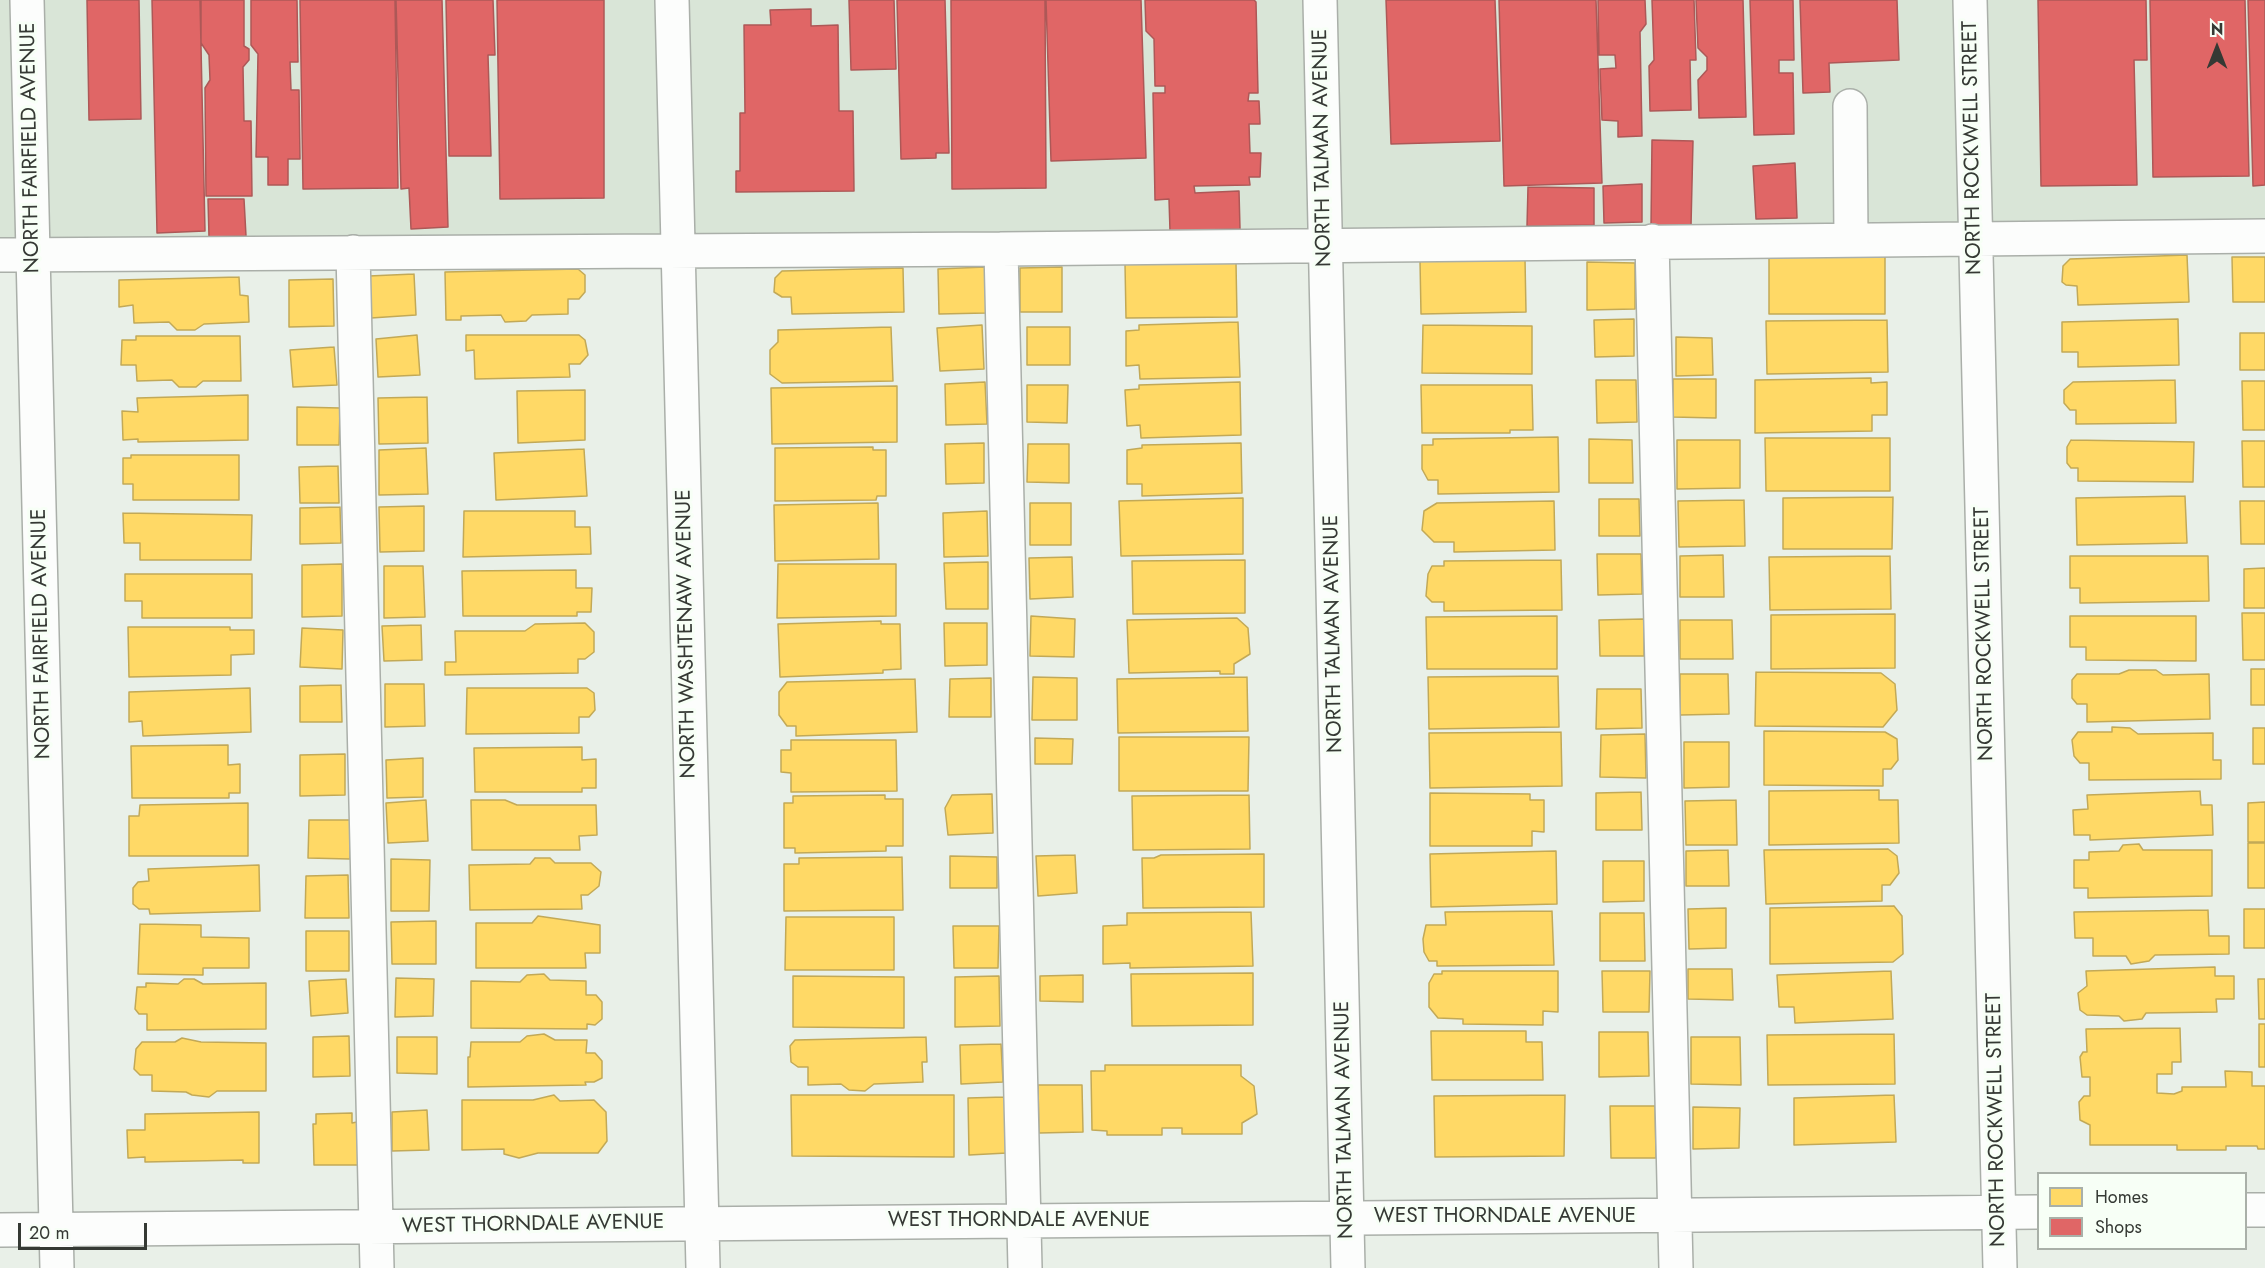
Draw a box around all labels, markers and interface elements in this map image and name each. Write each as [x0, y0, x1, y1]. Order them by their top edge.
north arrow [2187, 18, 2247, 78]
text: N [2211, 18, 2223, 41]
street label: NORTH ROCKWELL STREET [1958, 21, 1988, 275]
street label: NORTH FAIRFIELD AVENUE [16, 22, 46, 274]
street label: NORTH TALMAN AVENUE [1308, 29, 1338, 267]
street label: NORTH WASHTENAW AVENUE [672, 489, 702, 779]
street label: NORTH ROCKWELL STREET [1970, 507, 2000, 761]
street label: NORTH FAIRFIELD AVENUE [27, 508, 57, 760]
street label: NORTH TALMAN AVENUE [1319, 515, 1349, 753]
street label: NORTH ROCKWELL STREET [1982, 993, 2012, 1247]
street label: NORTH TALMAN AVENUE [1330, 1001, 1360, 1239]
legend [2037, 1172, 2247, 1250]
text: Homes [2095, 1184, 2148, 1210]
street label: WEST THORNDALE AVENUE [1374, 1204, 1636, 1230]
street label: WEST THORNDALE AVENUE [888, 1208, 1150, 1234]
street label: WEST THORNDALE AVENUE [402, 1210, 664, 1240]
scale bar [21, 1211, 150, 1249]
text: Shops [2095, 1214, 2142, 1240]
text: 20 m [29, 1220, 69, 1246]

